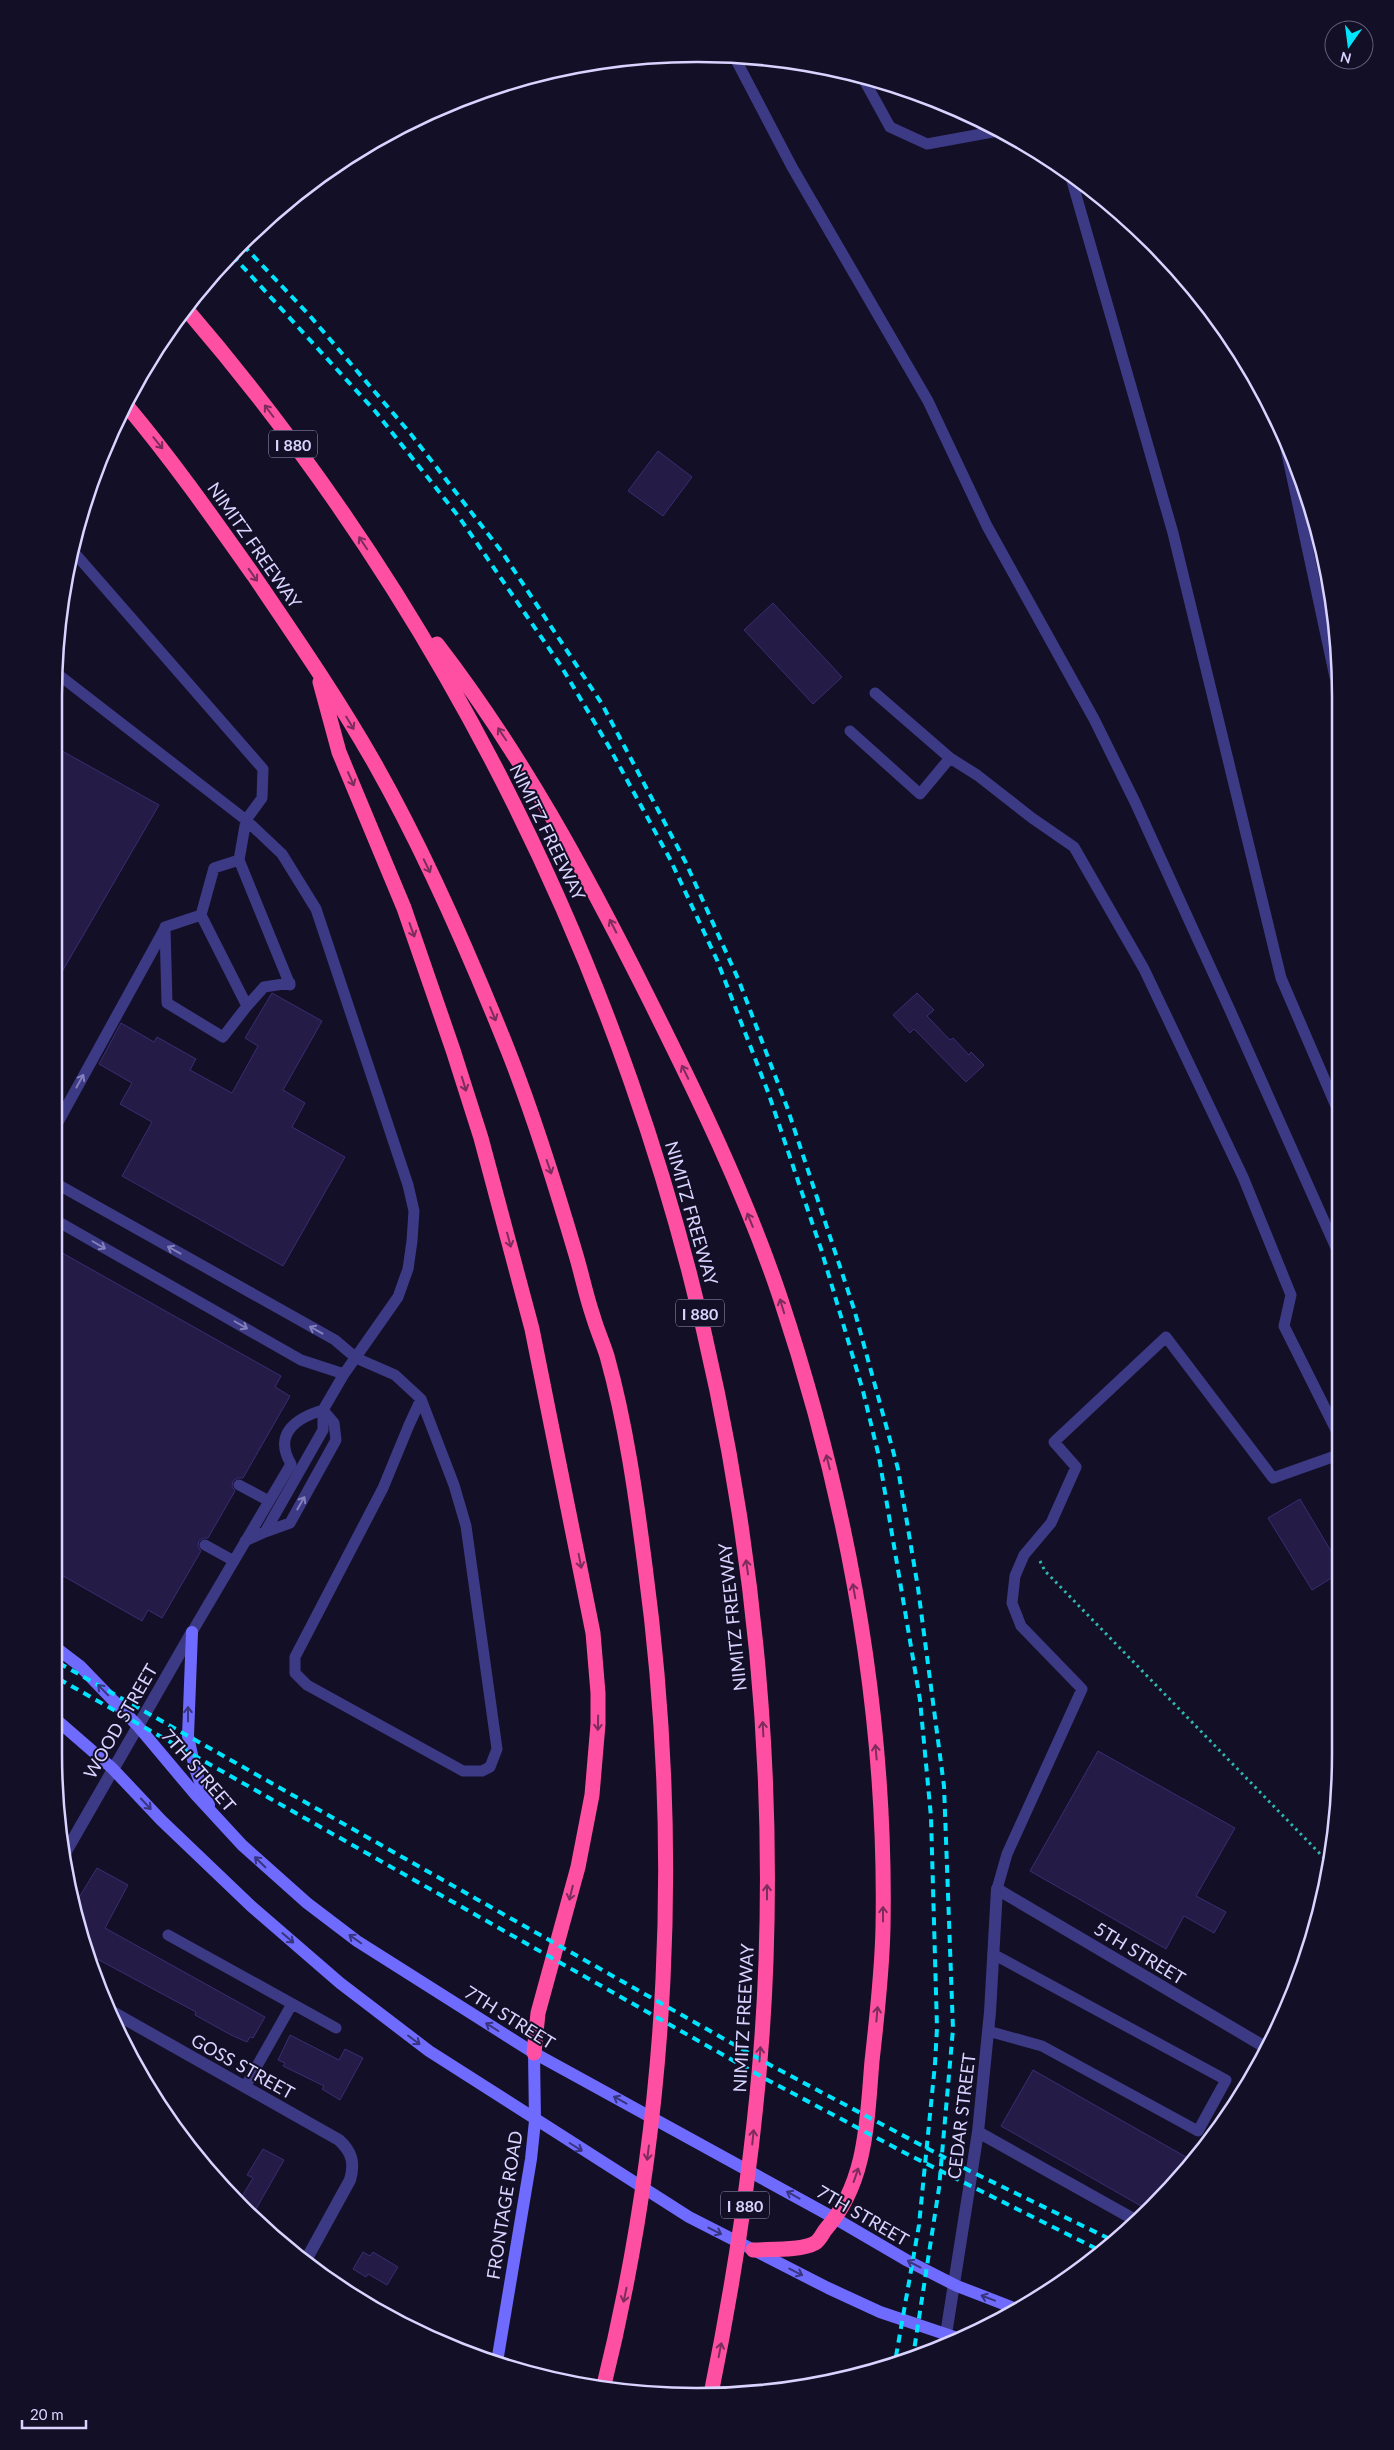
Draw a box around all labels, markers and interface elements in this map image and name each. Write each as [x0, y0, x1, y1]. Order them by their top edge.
north arrow [1324, 20, 1374, 70]
text: N [1338, 49, 1353, 68]
one-way arrow [264, 404, 274, 418]
road number: I 880 [269, 430, 317, 458]
one-way arrow [153, 437, 164, 450]
street label: NIMITZ FREEWAY [203, 478, 307, 613]
one-way arrow [358, 536, 369, 550]
one-way arrow [248, 568, 258, 582]
one-way arrow [346, 715, 356, 729]
one-way arrow [496, 727, 507, 741]
street label: NIMITZ FREEWAY [505, 760, 591, 904]
one-way arrow [346, 771, 356, 786]
one-way arrow [423, 858, 432, 873]
one-way arrow [608, 919, 617, 934]
one-way arrow [408, 921, 417, 937]
one-way arrow [489, 1007, 498, 1022]
one-way arrow [679, 1065, 689, 1080]
one-way arrow [76, 1074, 86, 1089]
one-way arrow [459, 1075, 469, 1091]
street label: NIMITZ FREEWAY [661, 1138, 723, 1288]
one-way arrow [545, 1158, 554, 1174]
one-way arrow [745, 1213, 754, 1229]
one-way arrow [505, 1231, 515, 1247]
one-way arrow [92, 1240, 107, 1250]
one-way arrow [167, 1245, 182, 1255]
one-way arrow [777, 1299, 787, 1315]
road number: I 880 [676, 1300, 724, 1326]
one-way arrow [233, 1321, 247, 1331]
one-way arrow [309, 1325, 324, 1334]
one-way arrow [823, 1455, 832, 1471]
one-way arrow [296, 1497, 306, 1511]
street label: NIMITZ FREEWAY [713, 1541, 751, 1692]
one-way arrow [576, 1553, 586, 1569]
one-way arrow [742, 1560, 752, 1576]
one-way arrow [849, 1583, 859, 1599]
street label: WOOD STREET [78, 1659, 162, 1782]
one-way arrow [97, 1683, 109, 1696]
one-way arrow [183, 1707, 193, 1723]
one-way arrow [593, 1714, 603, 1730]
one-way arrow [758, 1721, 767, 1737]
street label: 7TH STREET [157, 1724, 241, 1816]
one-way arrow [871, 1744, 880, 1760]
one-way arrow [140, 1797, 152, 1810]
one-way arrow [253, 1856, 266, 1868]
one-way arrow [762, 1884, 772, 1900]
one-way arrow [566, 1885, 575, 1901]
one-way arrow [878, 1906, 888, 1922]
street label: 5TH STREET [1090, 1917, 1190, 1989]
one-way arrow [281, 1932, 294, 1943]
one-way arrow [349, 1934, 363, 1944]
street label: NIMITZ FREEWAY [728, 1942, 758, 2093]
street label: 7TH STREET [461, 1981, 560, 2054]
one-way arrow [872, 2006, 882, 2022]
one-way arrow [486, 2021, 500, 2031]
street label: GOSS STREET [187, 2029, 299, 2104]
one-way arrow [407, 2034, 420, 2045]
one-way arrow [756, 2046, 765, 2062]
street label: CEDAR STREET [942, 2051, 980, 2180]
one-way arrow [612, 2095, 627, 2105]
street label: FRONTAGE ROAD [481, 2129, 527, 2281]
one-way arrow [748, 2129, 758, 2145]
one-way arrow [569, 2142, 583, 2152]
one-way arrow [643, 2144, 653, 2160]
one-way arrow [852, 2167, 862, 2183]
street label: 7TH STREET [813, 2180, 913, 2250]
one-way arrow [786, 2190, 801, 2199]
road number: I 880 [721, 2192, 769, 2218]
one-way arrow [708, 2226, 723, 2236]
one-way arrow [907, 2259, 922, 2268]
one-way arrow [789, 2267, 804, 2277]
one-way arrow [619, 2286, 629, 2302]
one-way arrow [981, 2293, 996, 2302]
one-way arrow [716, 2342, 725, 2358]
scale bar [22, 2398, 86, 2430]
text: 20 m [30, 2405, 64, 2423]

